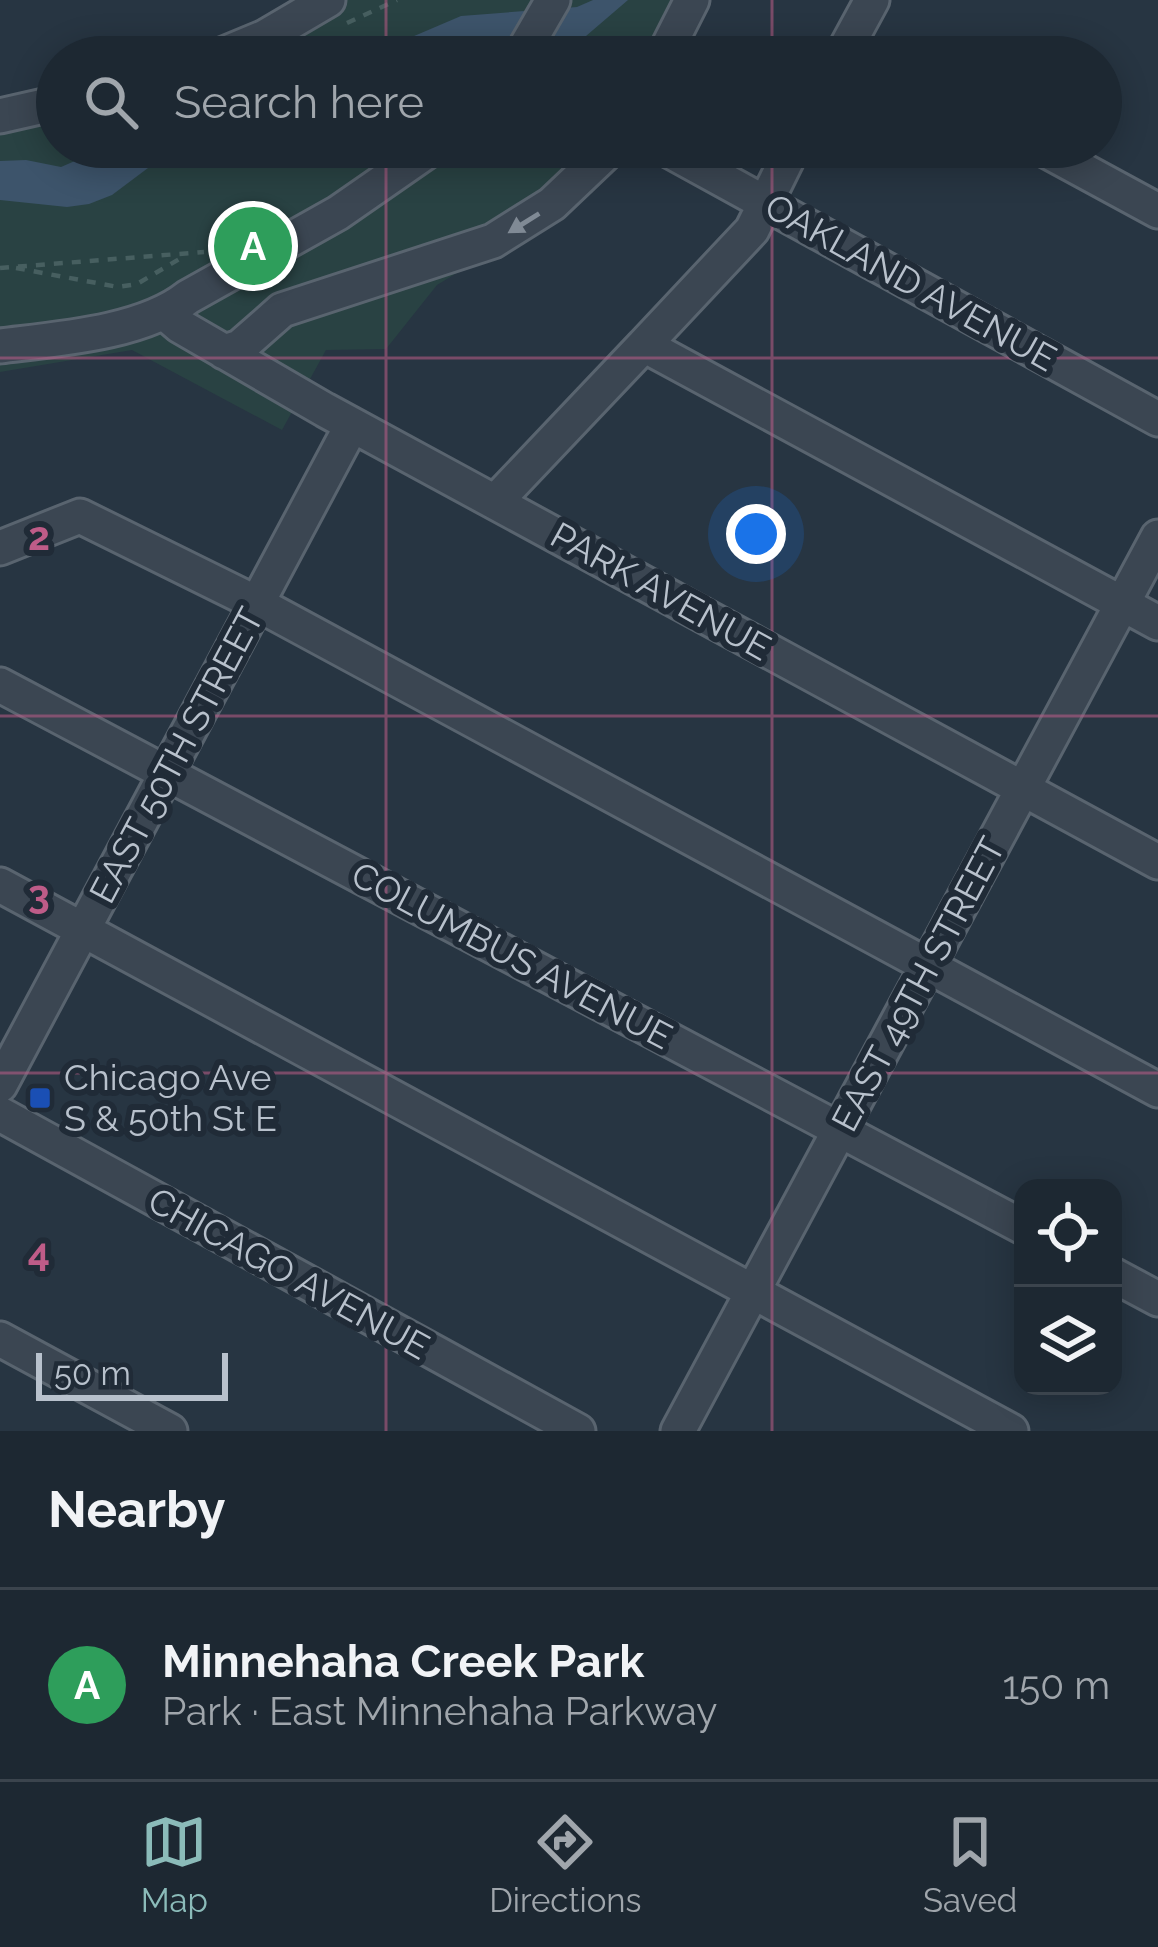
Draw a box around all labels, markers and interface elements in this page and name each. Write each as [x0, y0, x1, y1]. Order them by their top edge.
search box [36, 36, 1122, 168]
icon: search [78, 69, 144, 135]
text: Search here [174, 76, 424, 129]
street label: OAKLAND AVENUE [758, 185, 1064, 379]
pin: A [214, 201, 292, 291]
one-way arrow [507, 212, 541, 233]
your location [726, 504, 786, 564]
text: 2 [28, 513, 50, 559]
street label: PARK AVENUE [544, 513, 778, 669]
street label: EAST 50TH STREET [80, 600, 272, 910]
street label: EAST 49TH STREET [823, 830, 1013, 1138]
street label: COLUMBUS AVENUE [345, 853, 679, 1057]
text: 3 [28, 871, 50, 917]
place label: Chicago Ave S & 50th St E [64, 1056, 277, 1139]
marker: Chicago Ave S & 50th St E [27, 1085, 53, 1111]
street label: CHICAGO AVENUE [141, 1178, 437, 1368]
map controls [1014, 1179, 1122, 1395]
button: locate [1014, 1179, 1122, 1287]
text: 4 [28, 1229, 50, 1275]
button: layers [1014, 1287, 1122, 1395]
scale bar [36, 1347, 228, 1400]
text: 50 m [54, 1354, 131, 1393]
text: Nearby [48, 1479, 225, 1539]
text: Minnehaha Creek Park [162, 1635, 644, 1688]
text: A [74, 1662, 100, 1708]
text: 150 m [1002, 1662, 1110, 1708]
text: Park · East Minnehaha Parkway [162, 1688, 717, 1734]
tab: Map [141, 1809, 208, 1920]
tab: Directions [489, 1809, 642, 1920]
tab: Saved [923, 1809, 1017, 1920]

